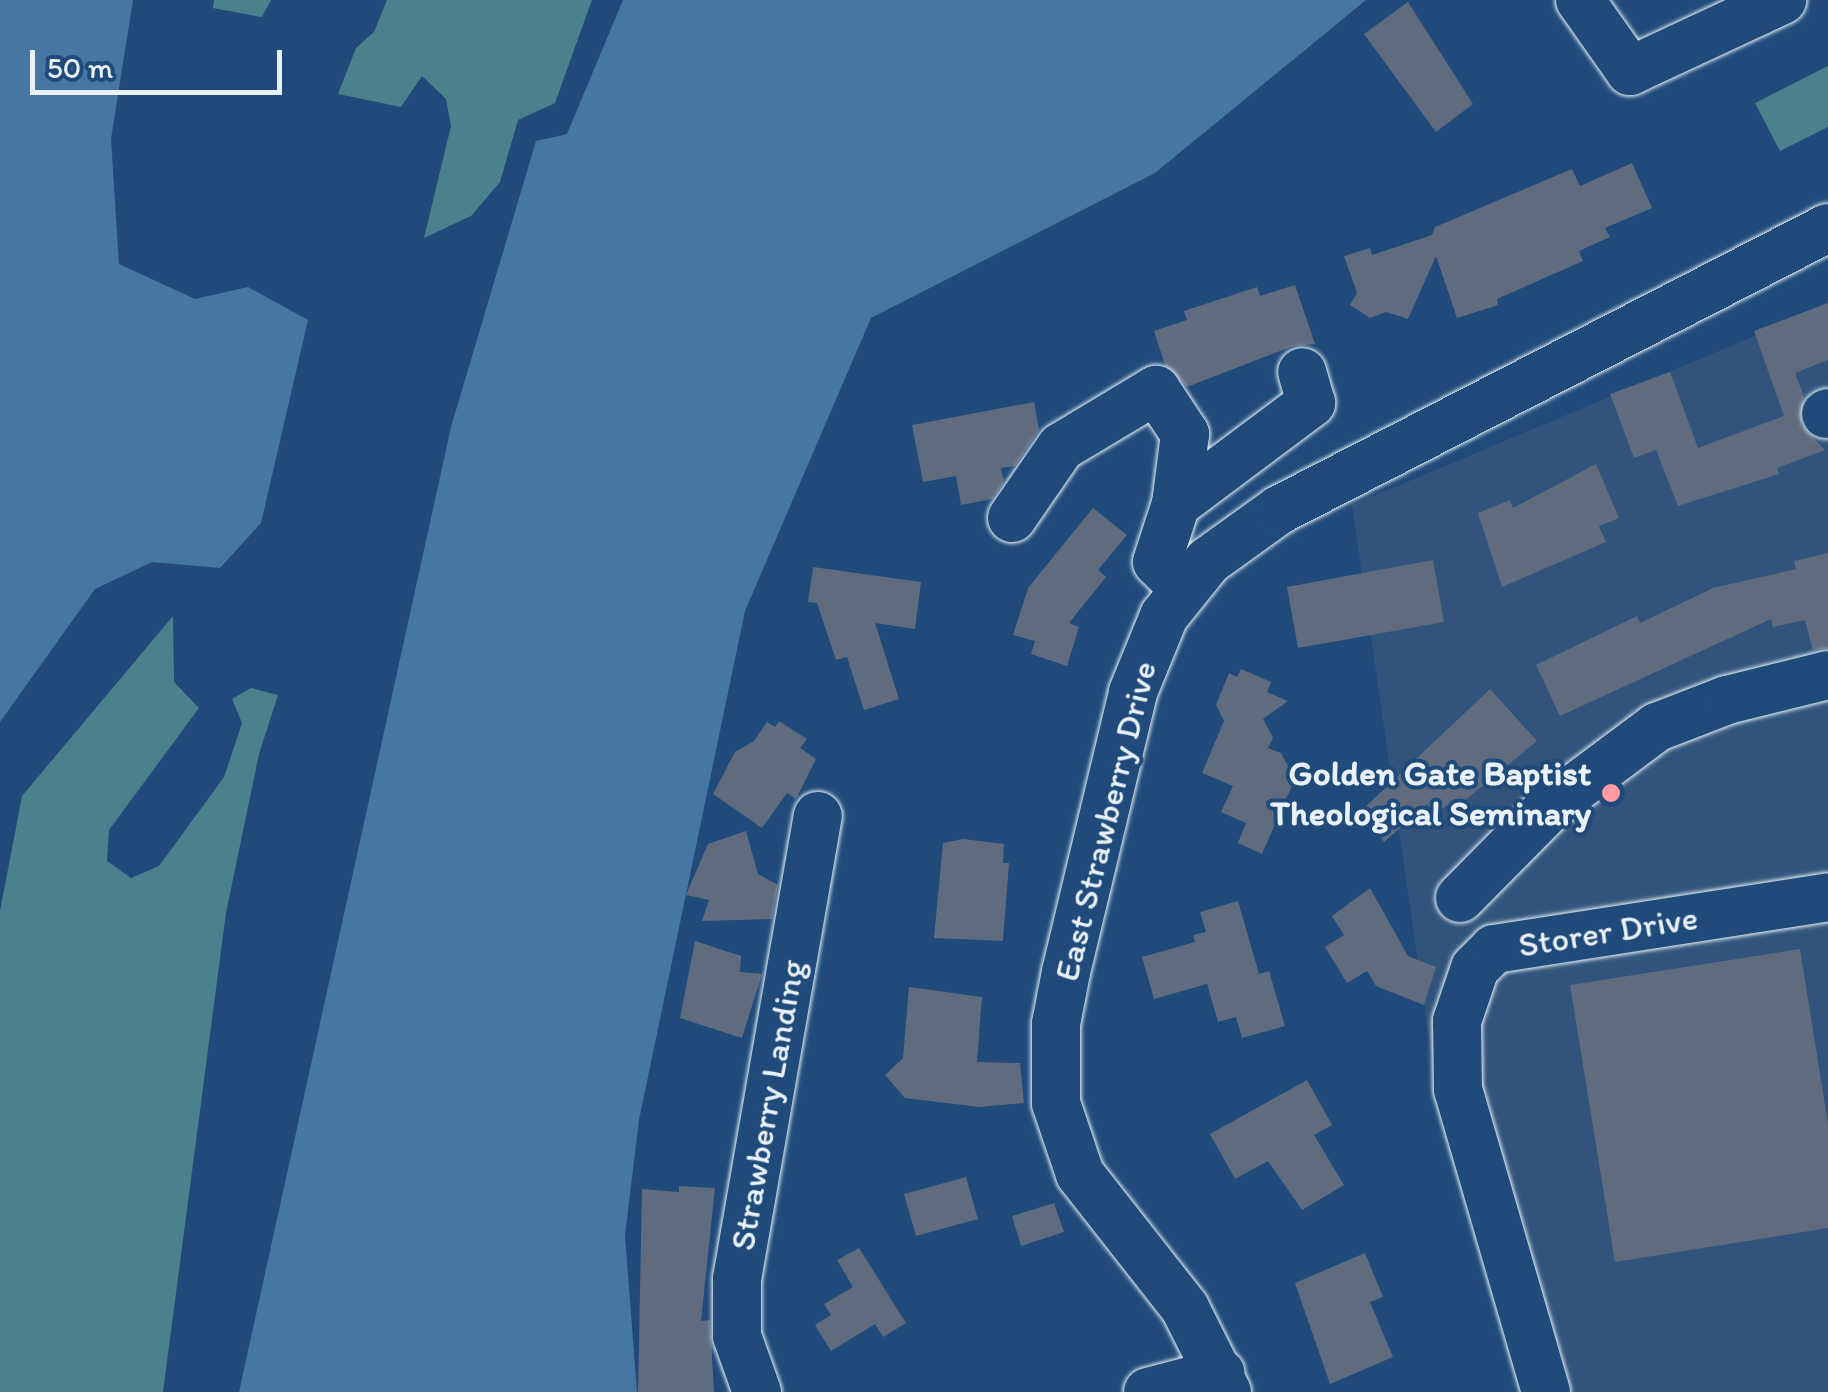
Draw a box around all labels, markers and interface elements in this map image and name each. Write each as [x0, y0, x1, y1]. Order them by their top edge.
scale bar [35, 30, 288, 92]
text: 50 m [47, 49, 113, 86]
street label: East Strawberry Drive [1045, 657, 1165, 985]
place label: Golden Gate Baptist Theological Seminary [1270, 752, 1591, 834]
marker: Golden Gate Baptist Theological Seminary [1600, 782, 1622, 804]
street label: Storer Drive [1515, 896, 1701, 966]
street label: Strawberry Landing [721, 956, 813, 1254]

